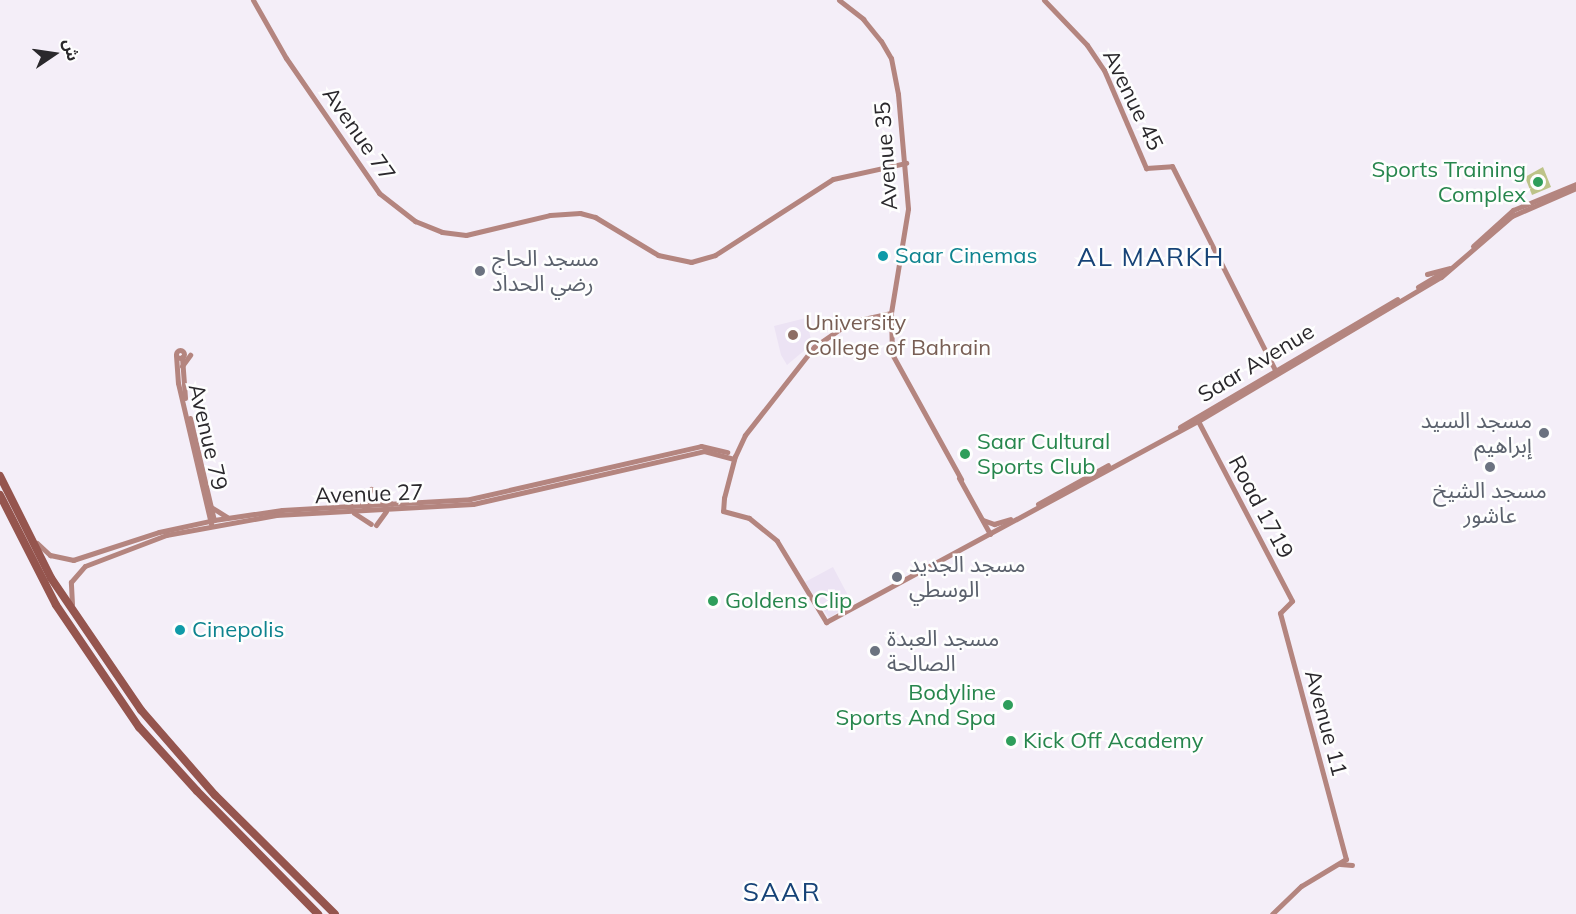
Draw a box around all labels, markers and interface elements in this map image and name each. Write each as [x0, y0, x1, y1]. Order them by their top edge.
north arrow [24, 24, 84, 84]
text: ش [59, 37, 84, 63]
street label: Avenue 45 [1097, 45, 1169, 155]
street label: Avenue 77 [317, 82, 401, 186]
street label: Avenue 35 [869, 101, 903, 211]
place label: Sports Training Complex [1371, 156, 1526, 208]
marker: Sports Training Complex [1531, 175, 1545, 189]
district label: AL MARKH [1077, 241, 1225, 273]
place label: Saar Cinemas [895, 243, 1037, 269]
place label: مسجد الحاج رضي الحداد [492, 245, 599, 296]
marker: Saar Cinemas [876, 249, 890, 263]
marker: مسجد الحاج رضي الحداد [473, 264, 487, 278]
place label: University College of Bahrain [805, 309, 991, 360]
street label: Saar Avenue [1193, 318, 1319, 408]
marker: University College of Bahrain [786, 328, 800, 342]
street label: Avenue 79 [183, 381, 233, 493]
place label: مسجد السيد إبراهيم [1421, 407, 1532, 458]
marker: مسجد السيد إبراهيم [1537, 426, 1551, 440]
place label: Saar Cultural Sports Club [977, 428, 1110, 480]
marker: Saar Cultural Sports Club [958, 447, 972, 461]
street label: Road 1719 [1223, 451, 1299, 563]
marker: مسجد الشيخ عاشور [1483, 460, 1497, 474]
place label: مسجد الشيخ عاشور [1433, 477, 1547, 528]
street label: Avenue 27 [314, 479, 424, 509]
place label: مسجد الجديد الوسطي [909, 551, 1026, 602]
marker: مسجد الجديد الوسطي [890, 570, 904, 584]
place label: Goldens Clip [725, 588, 852, 614]
marker: Goldens Clip [706, 594, 720, 608]
place label: Cinepolis [192, 617, 284, 643]
marker: Cinepolis [173, 623, 187, 637]
place label: مسجد العبدة الصالحة [887, 625, 999, 676]
marker: مسجد العبدة الصالحة [868, 644, 882, 658]
street label: Avenue 11 [1299, 667, 1353, 779]
place label: Bodyline Sports And Spa [836, 679, 996, 730]
marker: Bodyline Sports And Spa [1001, 698, 1015, 712]
place label: Kick Off Academy [1023, 728, 1204, 754]
marker: Kick Off Academy [1004, 734, 1018, 748]
district label: SAAR [743, 876, 821, 908]

